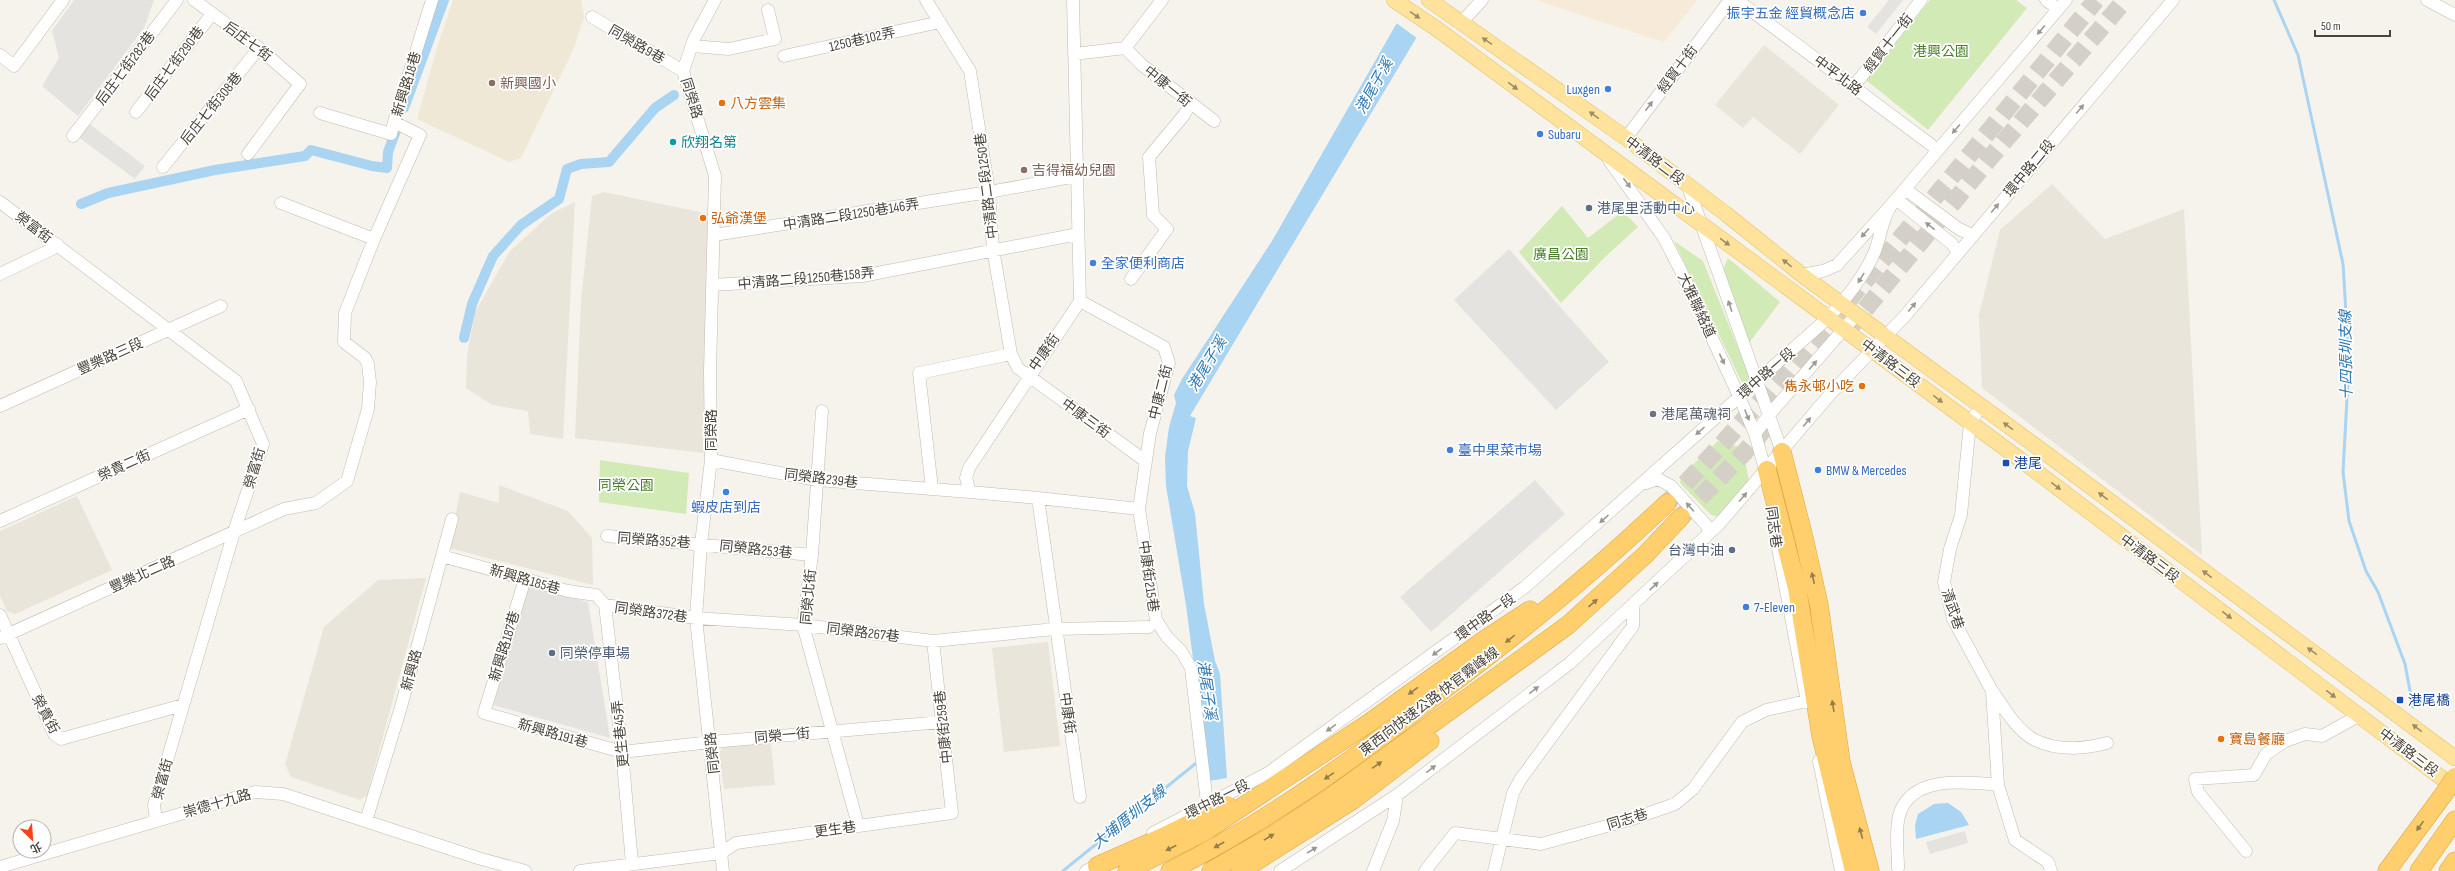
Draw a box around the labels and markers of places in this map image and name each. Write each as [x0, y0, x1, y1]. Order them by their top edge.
place label: 振宇五金 經貿概念店 [1727, 5, 1855, 22]
marker: 振宇五金 經貿概念店 [1858, 8, 1868, 18]
place label: 新興國小 [500, 75, 556, 92]
marker: 新興國小 [487, 78, 497, 88]
place label: Luxgen [1567, 81, 1600, 98]
marker: Luxgen [1603, 84, 1613, 94]
place label: 八方雲集 [730, 95, 786, 112]
marker: 八方雲集 [717, 98, 727, 108]
place label: Subaru [1548, 126, 1581, 143]
marker: Subaru [1535, 129, 1545, 139]
place label: 欣翔名第 [681, 134, 737, 151]
marker: 欣翔名第 [668, 137, 678, 147]
place label: 吉得福幼兒園 [1032, 162, 1116, 179]
marker: 吉得福幼兒園 [1019, 165, 1029, 175]
place label: 港尾里活動中心 [1597, 200, 1695, 217]
marker: 港尾里活動中心 [1584, 203, 1594, 213]
place label: 弘爺漢堡 [711, 210, 767, 227]
marker: 弘爺漢堡 [698, 213, 708, 223]
place label: 全家便利商店 [1101, 255, 1185, 272]
marker: 全家便利商店 [1088, 258, 1098, 268]
place label: 雋永邨小吃 [1784, 378, 1854, 395]
marker: 雋永邨小吃 [1857, 381, 1867, 391]
place label: 港尾萬魂祠 [1661, 406, 1731, 423]
marker: 港尾萬魂祠 [1648, 409, 1658, 419]
place label: 臺中果菜市場 [1458, 442, 1542, 459]
marker: 臺中果菜市場 [1445, 445, 1455, 455]
place label: 港尾 [2014, 455, 2042, 472]
marker: 港尾 [2001, 458, 2011, 468]
place label: BMW & Mercedes [1826, 462, 1907, 479]
marker: BMW & Mercedes [1813, 465, 1823, 475]
marker: 蝦皮店到店 [721, 487, 731, 497]
place label: 蝦皮店到店 [691, 499, 761, 516]
place label: 台灣中油 [1668, 542, 1724, 559]
marker: 台灣中油 [1727, 545, 1737, 555]
place label: 7-Eleven [1754, 599, 1795, 616]
marker: 7-Eleven [1741, 602, 1751, 612]
place label: 同榮停車場 [560, 645, 630, 662]
marker: 同榮停車場 [547, 648, 557, 658]
place label: 港尾橋 [2408, 692, 2450, 709]
marker: 港尾橋 [2395, 695, 2405, 705]
place label: 寶島餐廳 [2229, 731, 2285, 748]
marker: 寶島餐廳 [2216, 734, 2226, 744]

